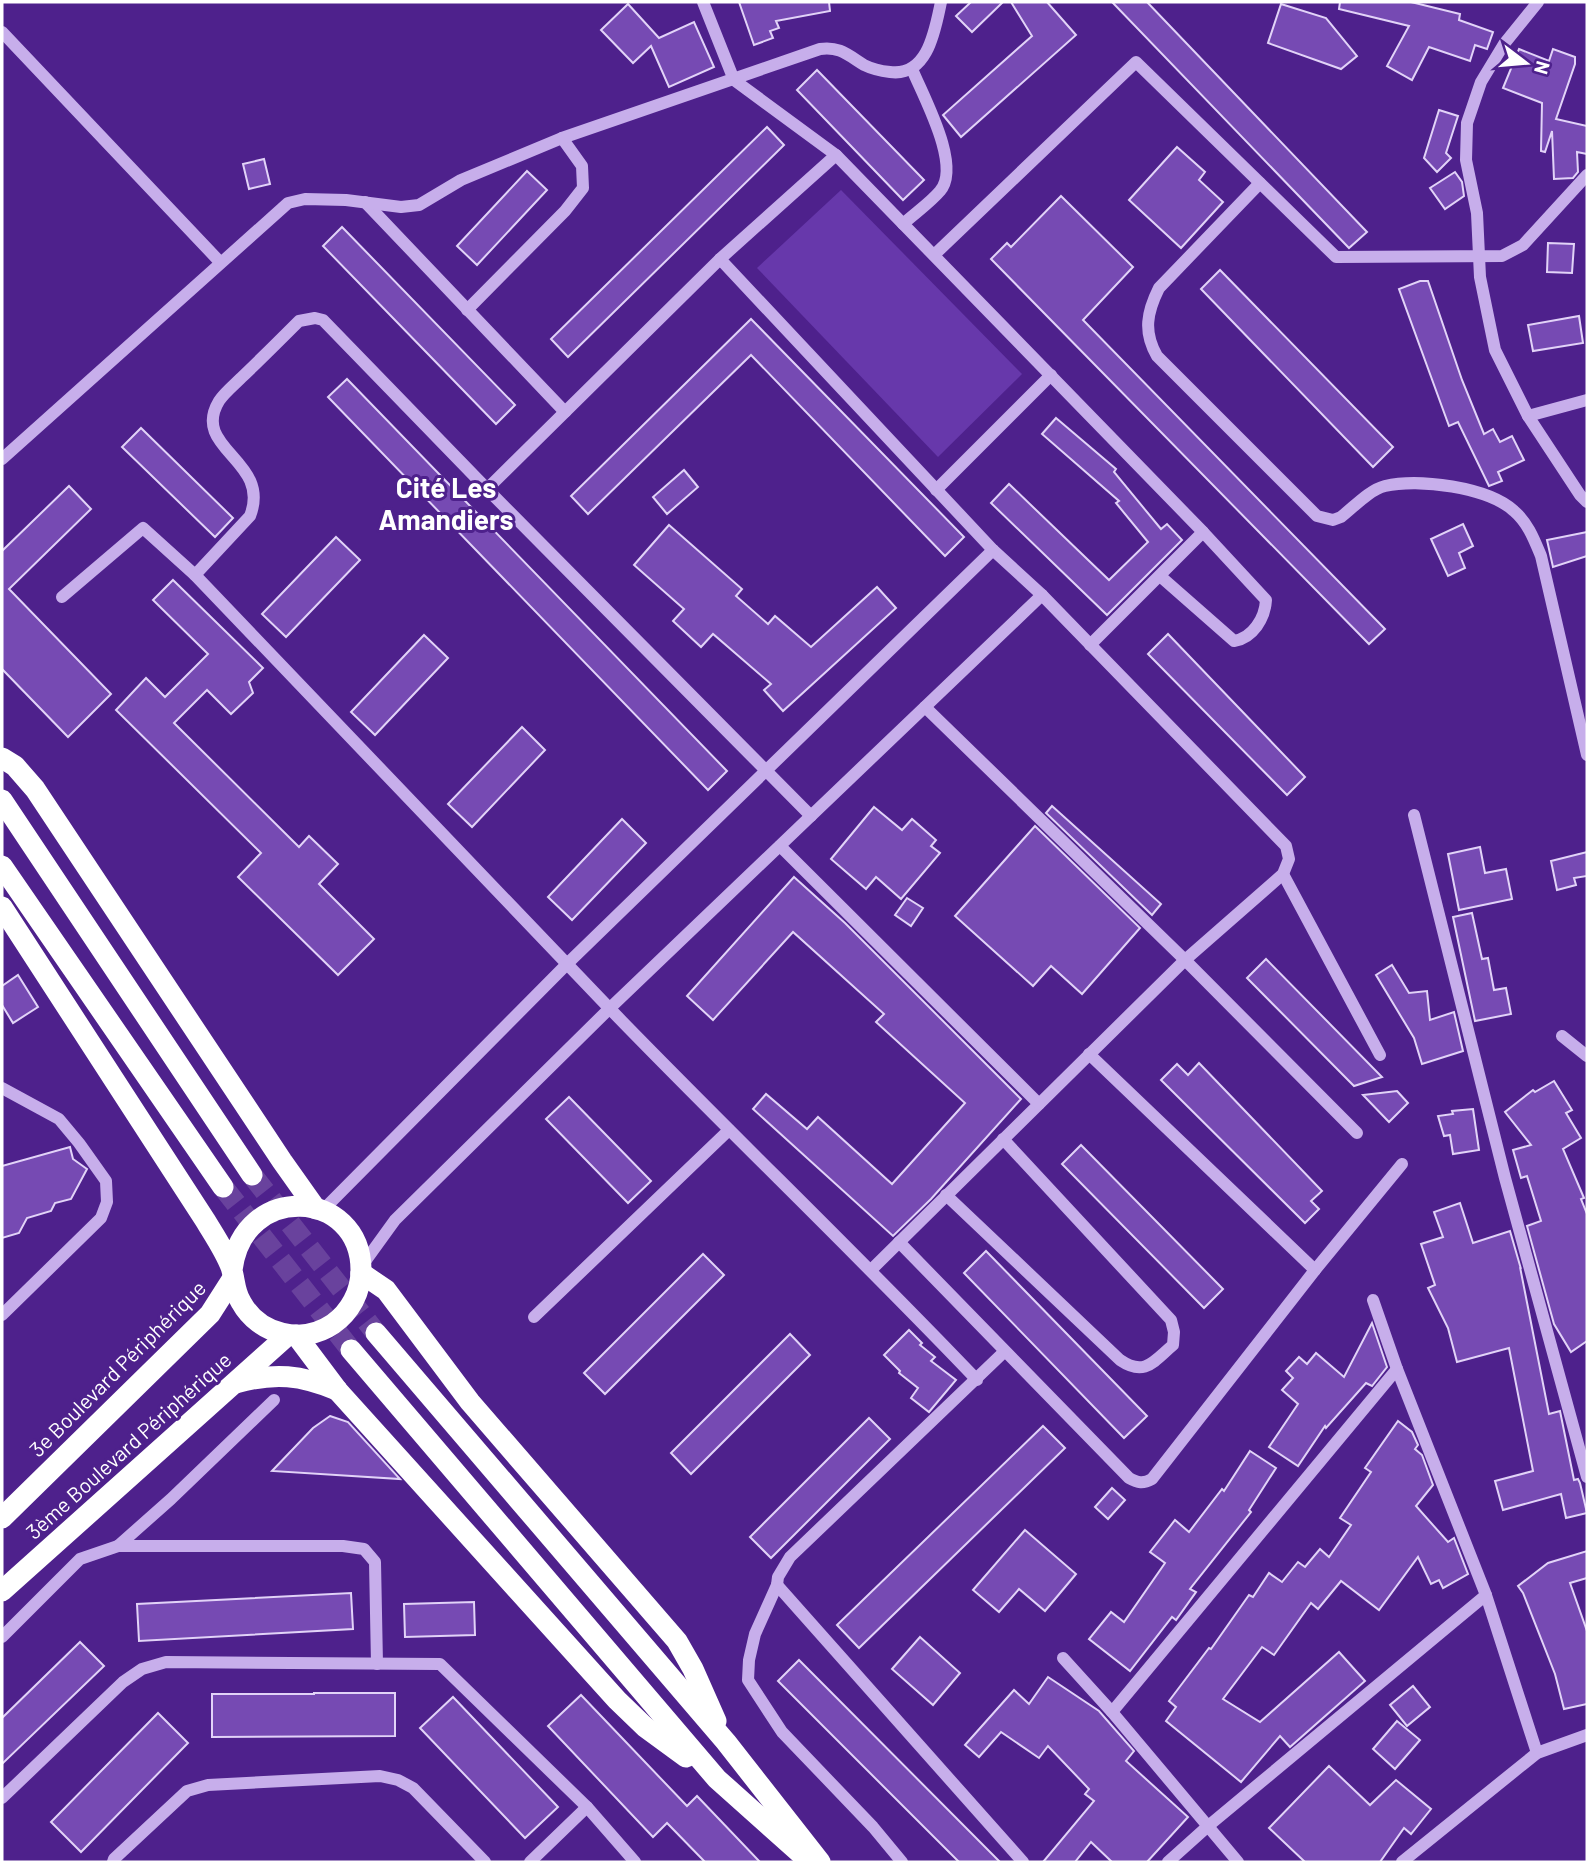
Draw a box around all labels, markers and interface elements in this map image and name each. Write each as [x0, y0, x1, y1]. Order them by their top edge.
north arrow [1491, 28, 1561, 98]
text: N [1530, 59, 1556, 77]
district label: Cité Les Amandiers [378, 470, 514, 536]
street label: 3e Boulevard Périphérique [24, 1275, 210, 1461]
street label: 3ème Boulevard Périphérique [20, 1346, 236, 1544]

